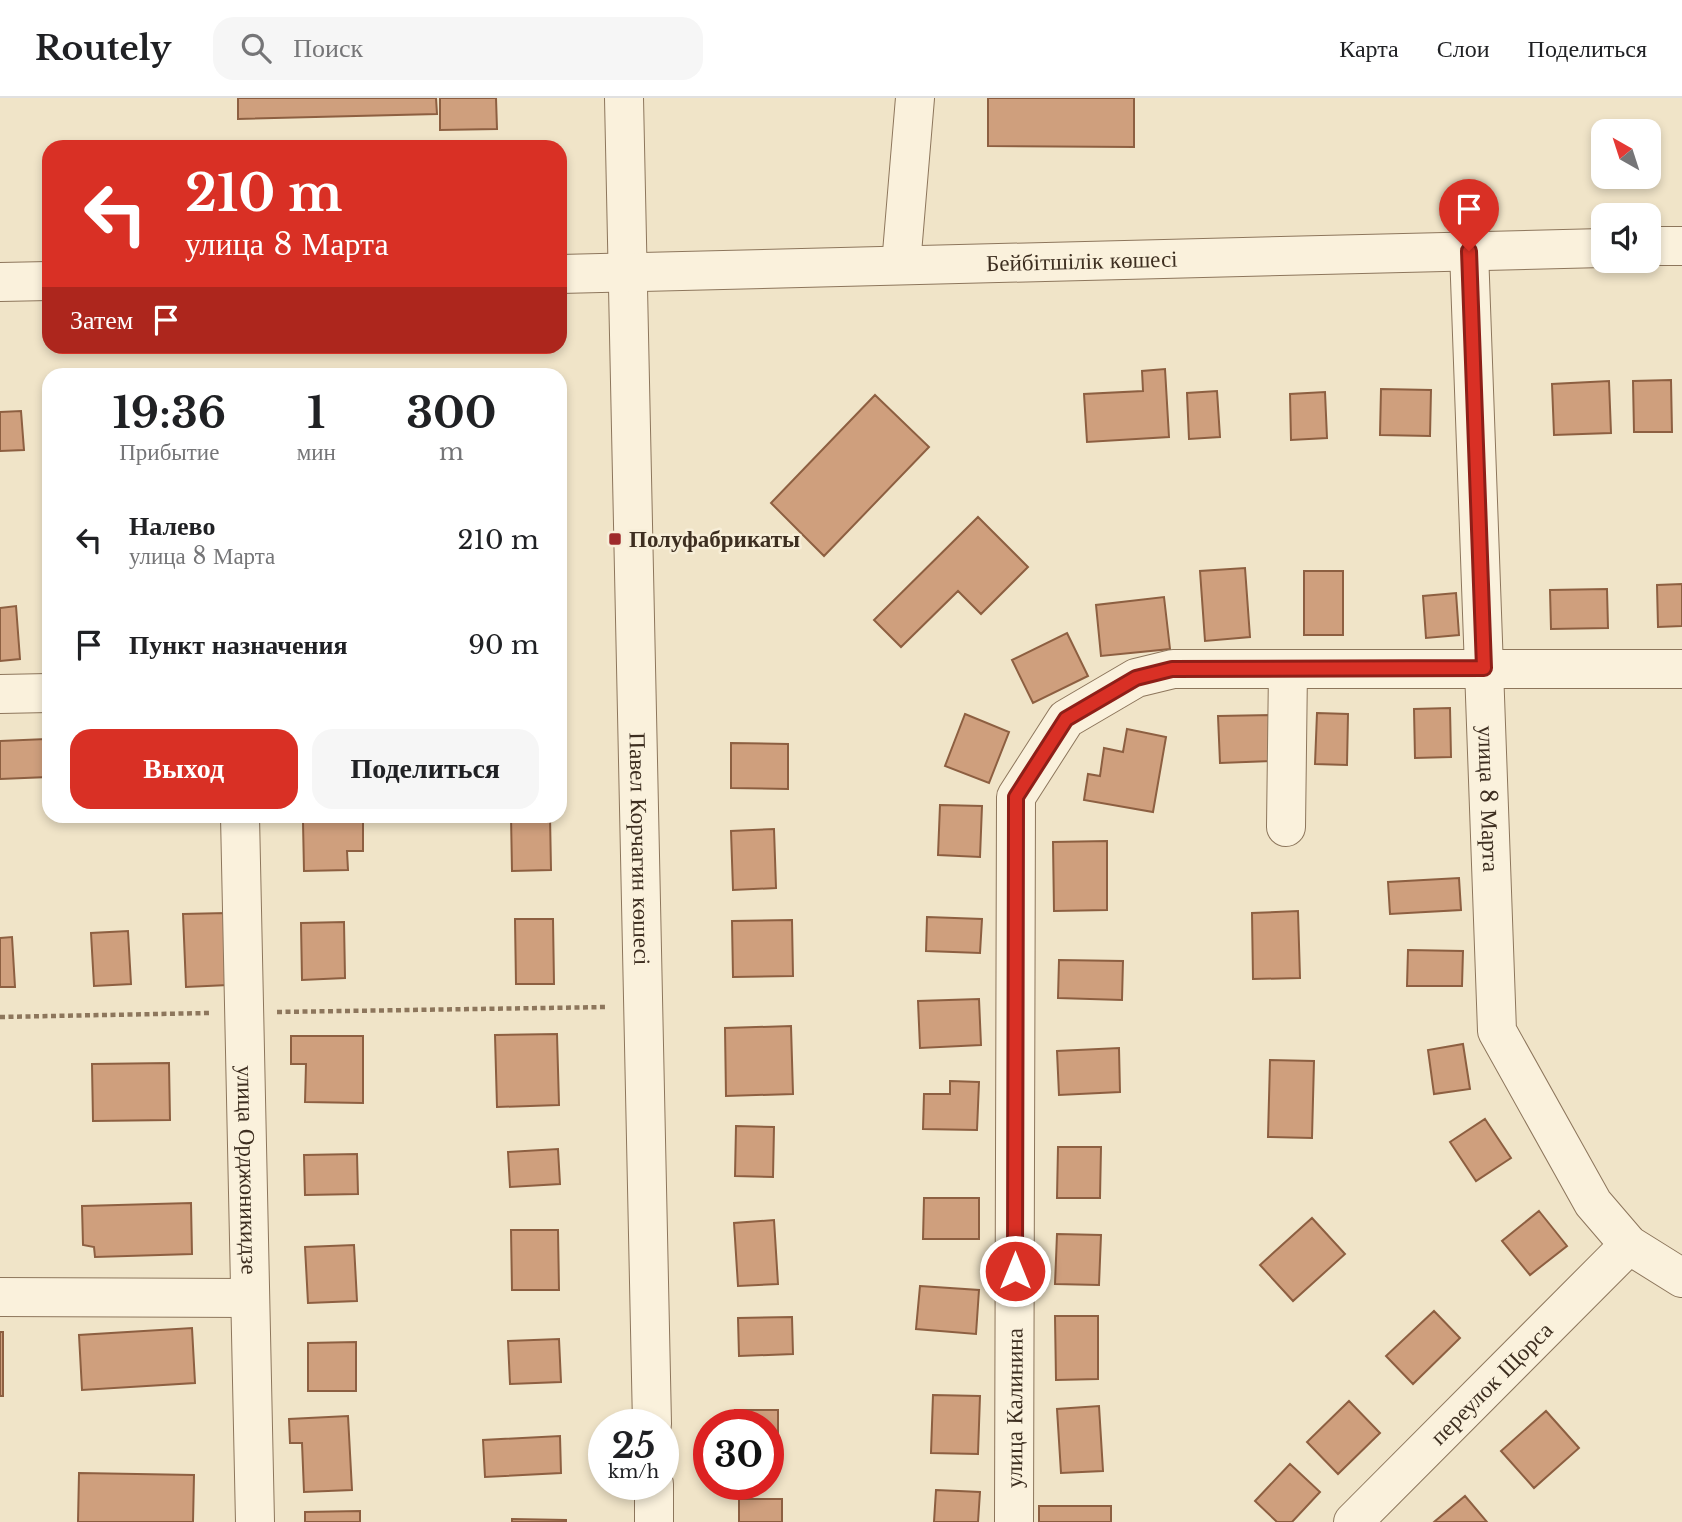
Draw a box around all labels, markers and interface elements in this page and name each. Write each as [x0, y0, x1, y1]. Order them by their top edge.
search box [213, 17, 703, 80]
text: Routely [35, 28, 171, 69]
icon: search [237, 29, 275, 67]
text: Поиск [293, 32, 363, 64]
text: Карта [1339, 34, 1399, 63]
text: Слои [1437, 34, 1490, 63]
text: Поделиться [1528, 34, 1647, 63]
north arrow [1591, 119, 1661, 189]
map controls [1591, 119, 1661, 273]
text: 210 m [185, 163, 343, 224]
icon: left [70, 168, 161, 259]
pin [1439, 179, 1499, 251]
icon: arrive [1450, 190, 1488, 228]
button: sound [1591, 203, 1661, 273]
text: улица 8 Марта [185, 224, 389, 264]
street label: Бейбітшілік көшесі [986, 245, 1178, 277]
icon: arrive [147, 301, 185, 339]
text: Затем [70, 304, 133, 336]
text: 19:36 [113, 387, 226, 439]
text: 1 [307, 387, 325, 439]
text: 300 [406, 387, 496, 439]
text: Прибытие [119, 438, 219, 466]
text: мин [297, 438, 336, 466]
text: m [439, 438, 464, 466]
text: Налево [129, 510, 215, 542]
icon: left [70, 521, 108, 559]
text: 210 m [457, 524, 539, 556]
place label: Полуфабрикаты [629, 525, 800, 553]
marker: Полуфабрикаты [607, 531, 623, 547]
text: улица 8 Марта [129, 542, 275, 570]
icon: arrive [70, 626, 108, 664]
text: Пункт назначения [129, 629, 347, 661]
text: 90 m [468, 629, 539, 661]
street label: улица 8 Марта [1472, 725, 1505, 872]
button: Выход [70, 729, 298, 809]
button: Поделиться [312, 729, 539, 809]
street label: Павел Корчагин көшесі [623, 732, 656, 966]
street label: улица Орджоникидзе [231, 1065, 264, 1275]
position arrow [978, 1234, 1052, 1308]
street label: переулок Щорса [1424, 1316, 1558, 1450]
street label: улица Калинина [1000, 1328, 1029, 1488]
speed limit sign: 30 [693, 1409, 784, 1500]
text: 25 [612, 1424, 655, 1467]
text: km/h [608, 1461, 659, 1483]

